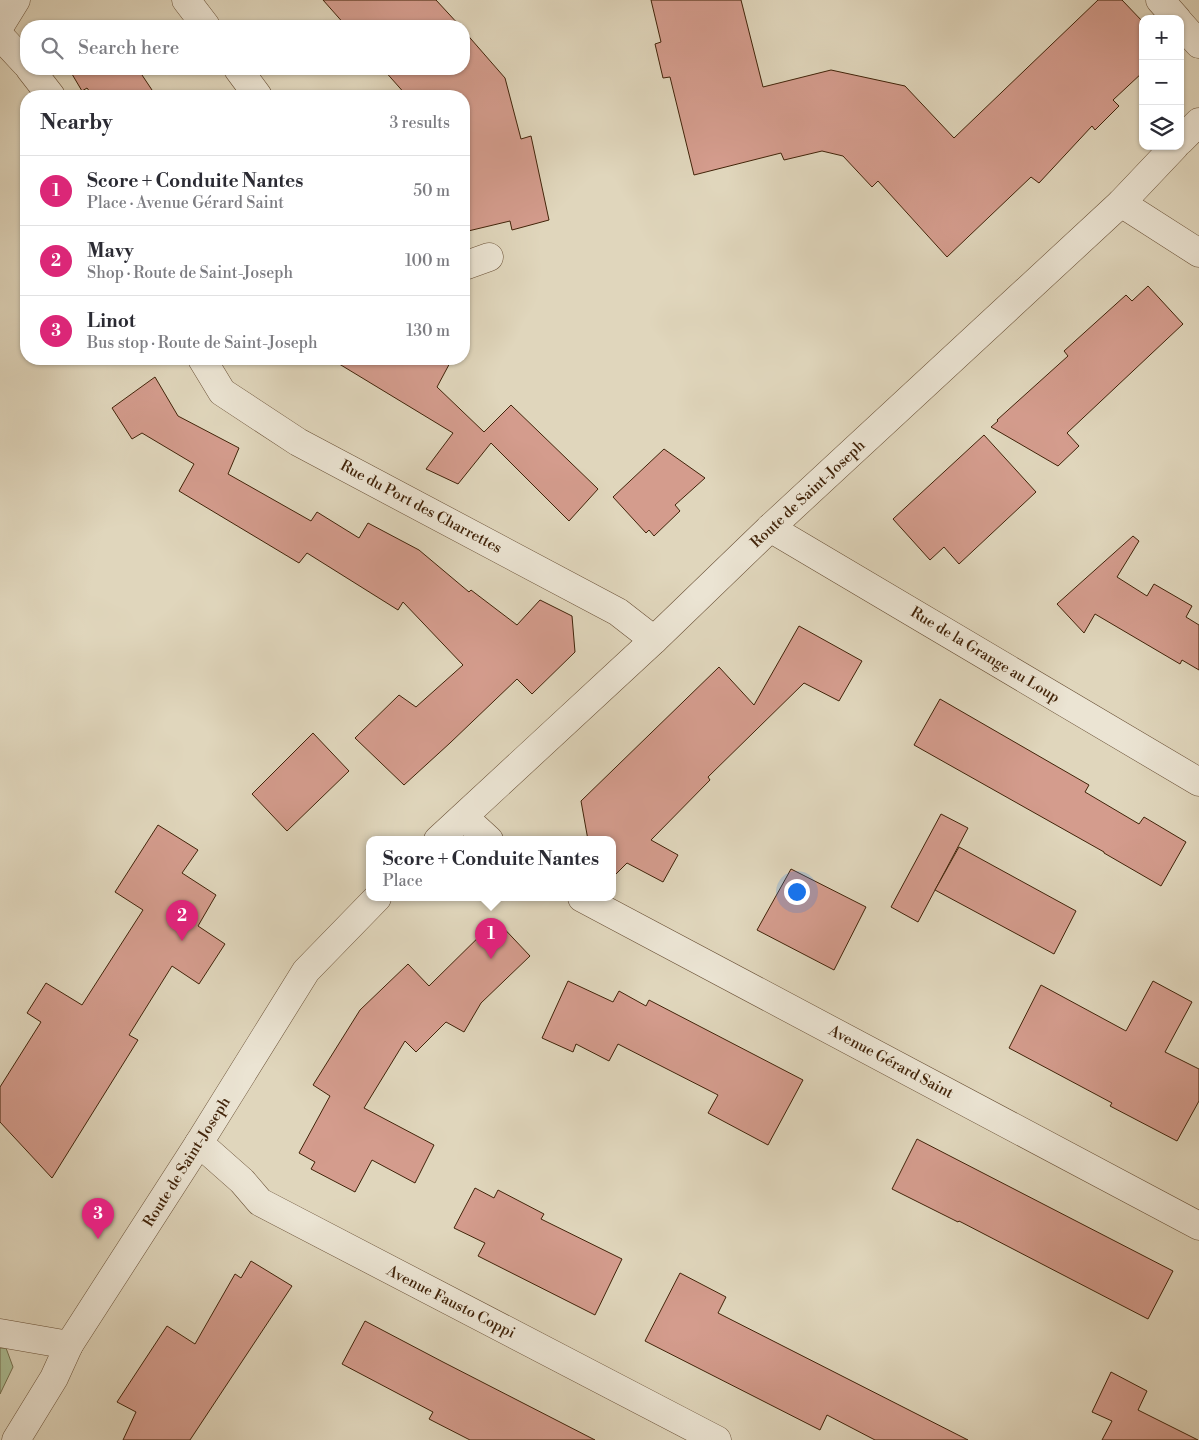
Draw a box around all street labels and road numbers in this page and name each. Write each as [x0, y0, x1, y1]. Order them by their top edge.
street label: Route de Saint-Joseph [747, 436, 869, 552]
street label: Rue du Port des Charrettes [337, 456, 505, 558]
street label: Rue de la Grange au Loup [907, 603, 1063, 707]
street label: Avenue Gérard Saint [824, 1021, 957, 1103]
street label: Route de Saint-Joseph [139, 1093, 235, 1231]
street label: Avenue Fausto Coppi [383, 1261, 519, 1343]

